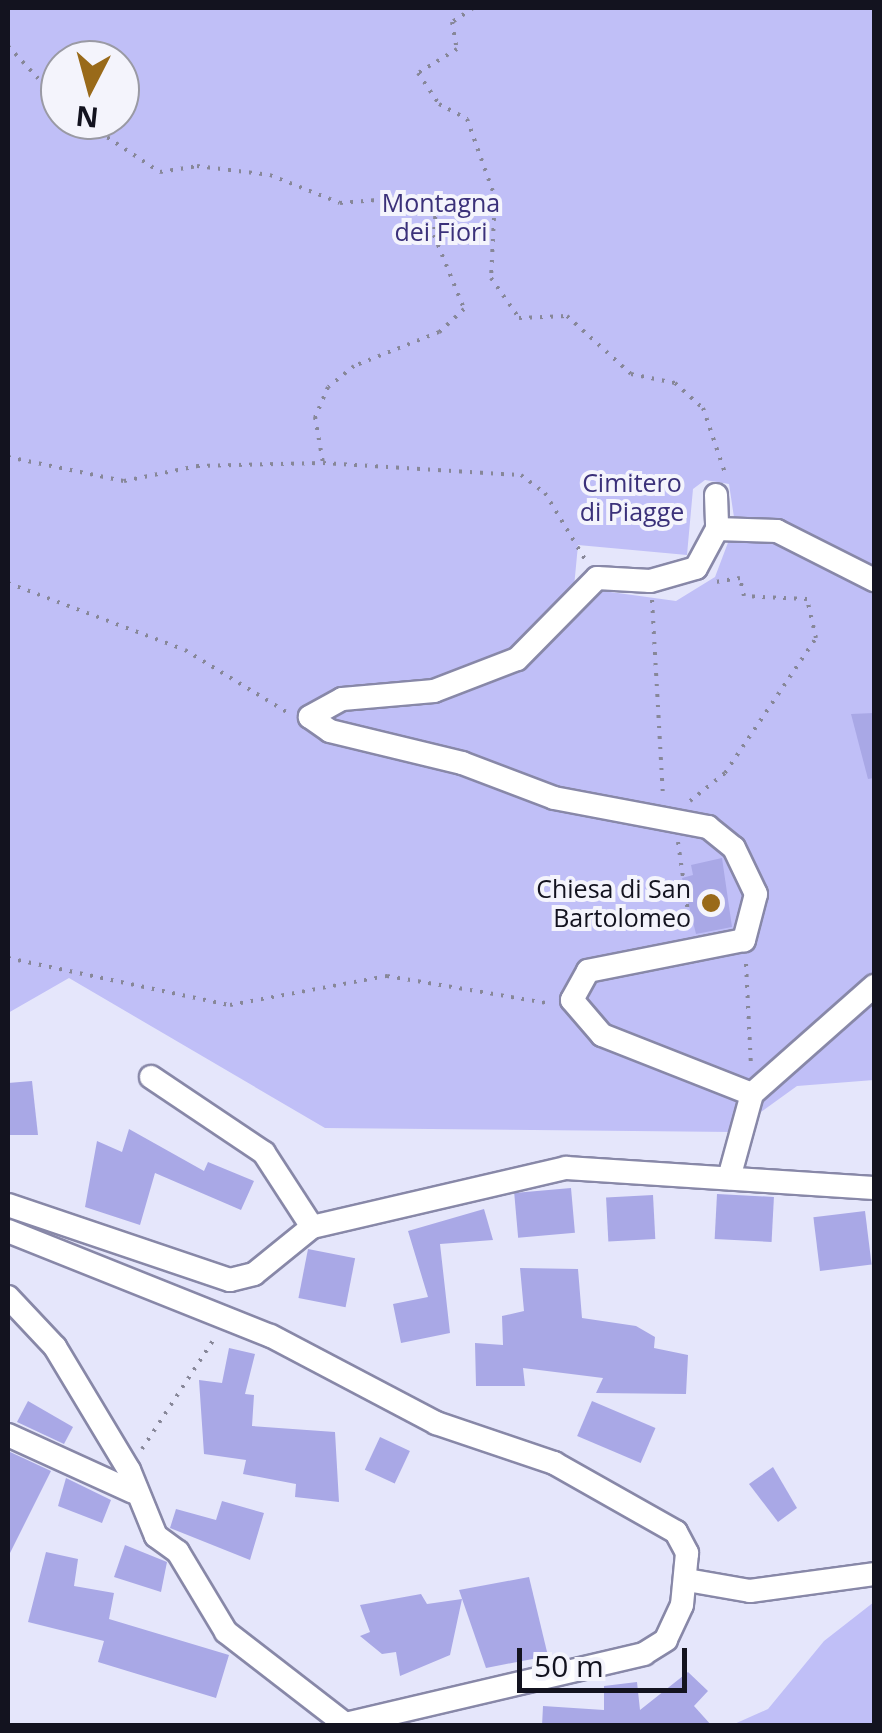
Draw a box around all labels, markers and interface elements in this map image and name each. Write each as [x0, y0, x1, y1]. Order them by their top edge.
north arrow [40, 40, 140, 140]
text: N [74, 98, 100, 138]
park label: Montagna dei Fiori [382, 188, 500, 247]
park label: Cimitero di Piagge [580, 468, 684, 527]
place label: Chiesa di San Bartolomeo [536, 874, 691, 933]
marker: Chiesa di San Bartolomeo [700, 892, 722, 914]
scale bar [522, 1628, 692, 1690]
text: 50 m [534, 1645, 604, 1686]

